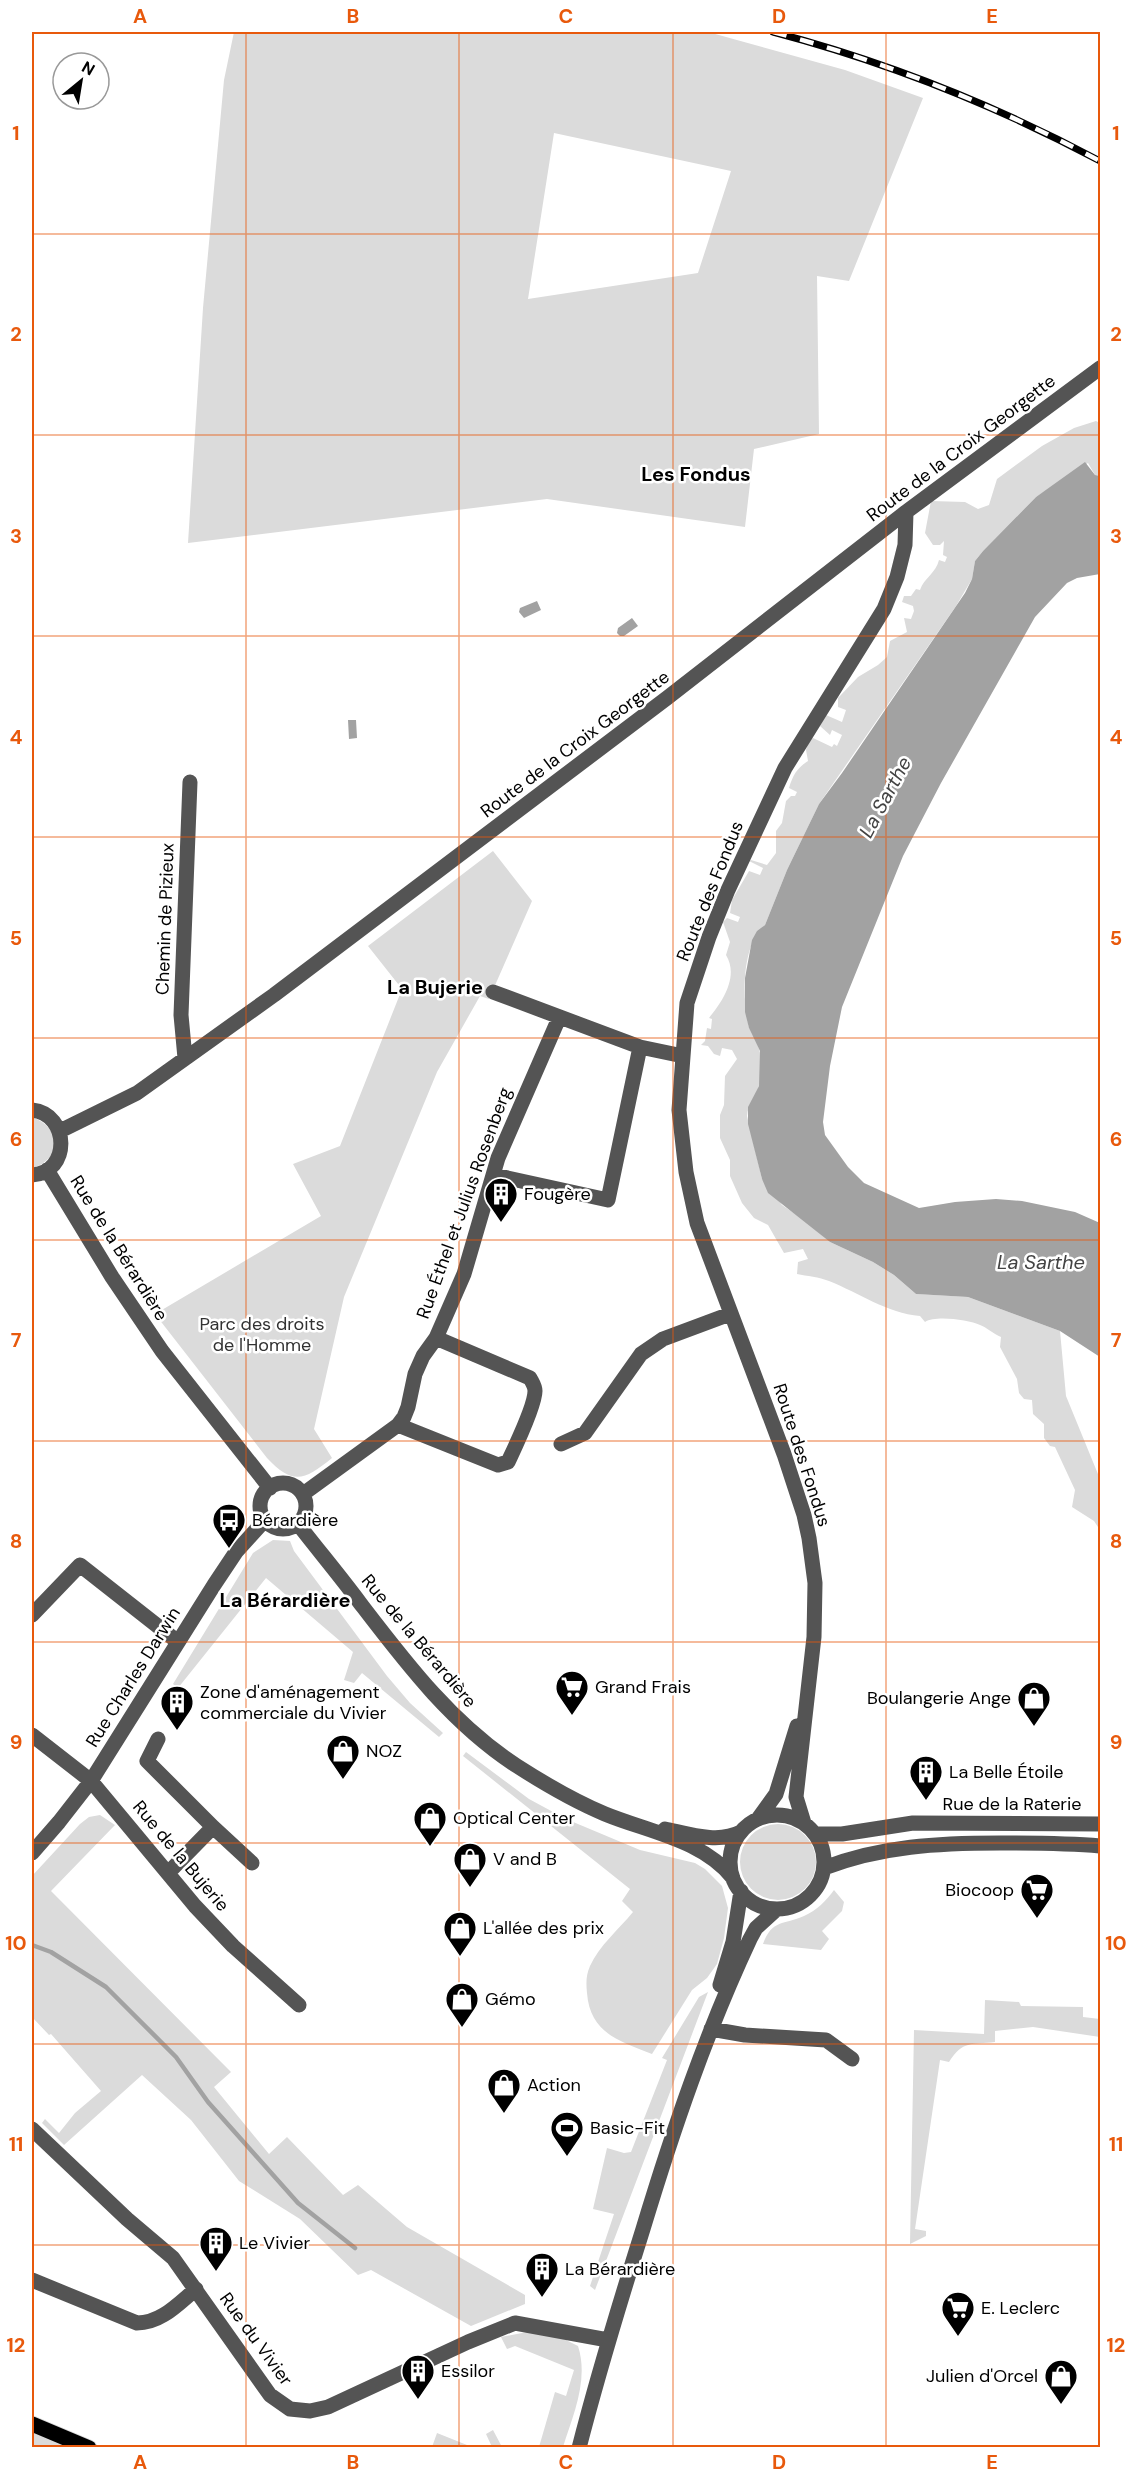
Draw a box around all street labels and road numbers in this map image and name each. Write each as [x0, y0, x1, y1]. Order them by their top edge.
street label: Route de la Croix Georgette [862, 369, 1060, 527]
street label: Route de la Croix Georgette [476, 665, 674, 823]
street label: Route des Fondus [671, 817, 749, 965]
street label: Chemin de Pizieux [150, 843, 180, 995]
street label: Rue Éthel et Julius Rosenberg [411, 1084, 517, 1322]
street label: Rue de la Bérardière [65, 1171, 173, 1325]
street label: Route des Fondus [768, 1380, 836, 1530]
street label: Rue de la Bérardière [356, 1569, 482, 1713]
street label: Rue Charles Darwin [80, 1602, 186, 1752]
street label: Rue de la Raterie [942, 1792, 1082, 1816]
street label: Rue de la Bujerie [127, 1795, 235, 1917]
street label: Rue du Vivier [214, 2288, 298, 2391]

